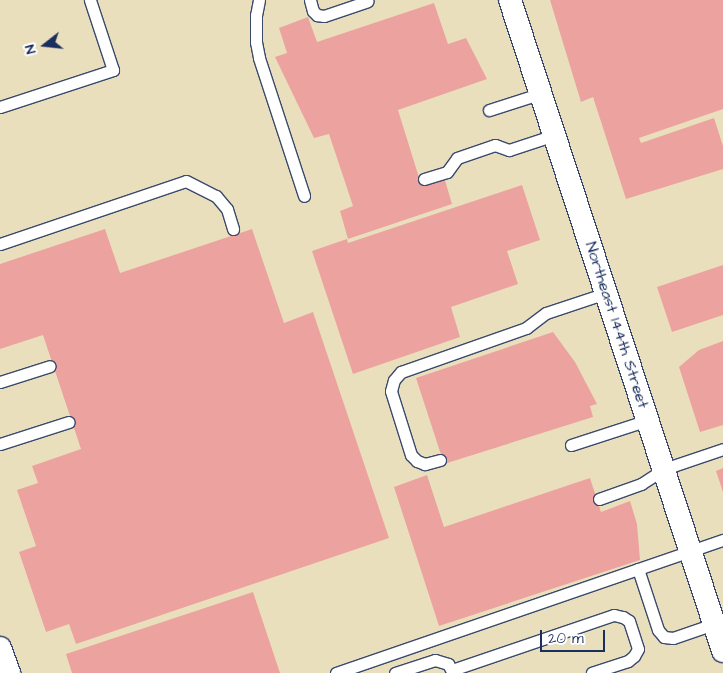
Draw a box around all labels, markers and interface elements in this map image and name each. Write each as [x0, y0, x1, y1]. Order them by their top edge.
north arrow [20, 20, 70, 70]
text: N [20, 42, 41, 56]
street label: Northeast 144th Street [581, 239, 653, 411]
scale bar [543, 620, 608, 652]
text: 20 m [548, 628, 584, 649]

